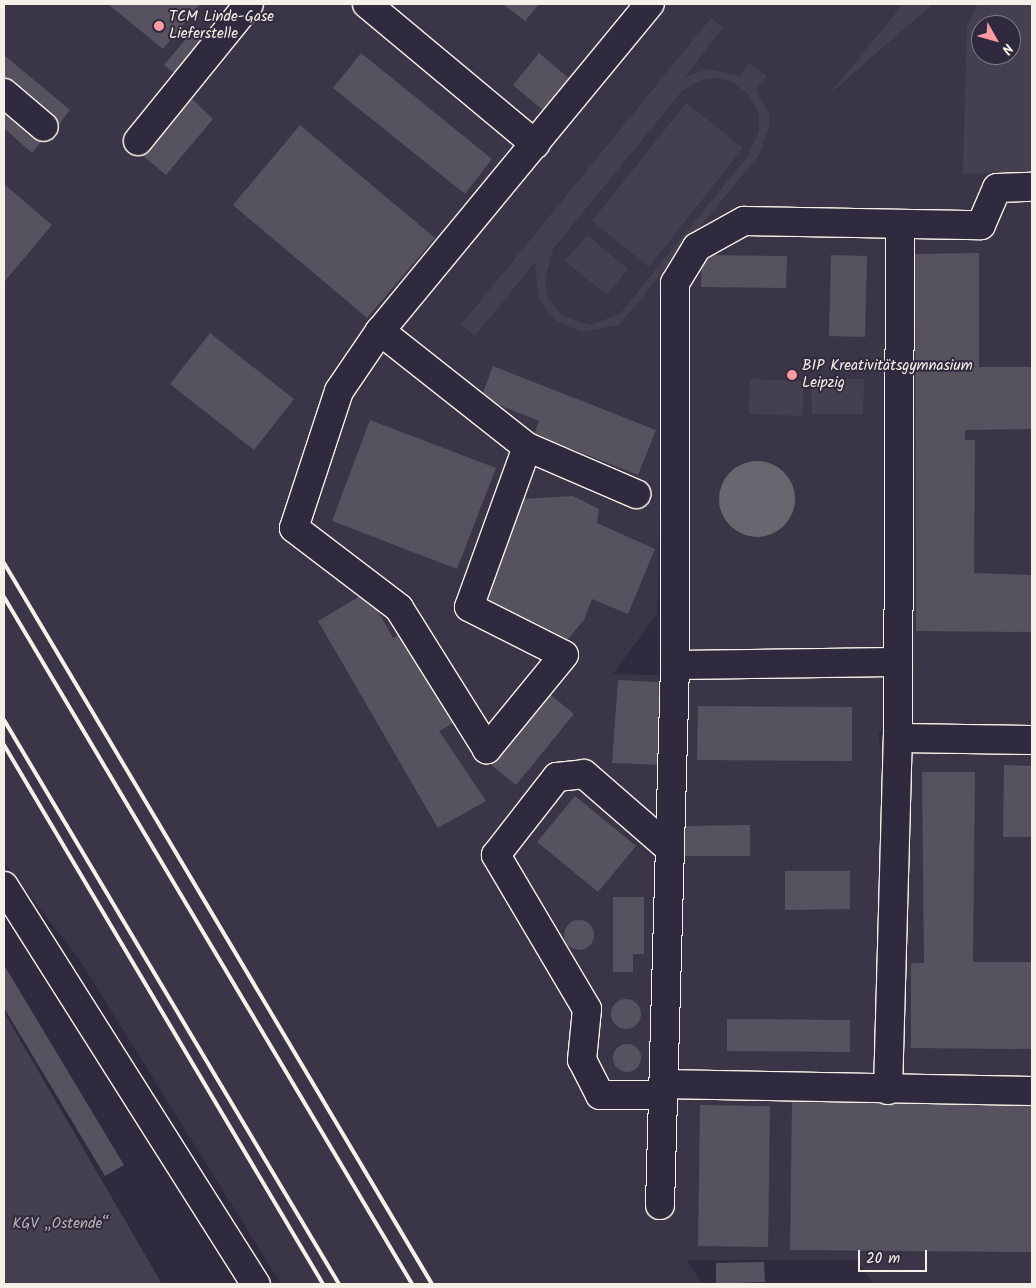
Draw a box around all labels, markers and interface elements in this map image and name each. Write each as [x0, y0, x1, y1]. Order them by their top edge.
place label: TCM Linde-Gase Lieferstelle [169, 8, 274, 43]
north arrow [971, 15, 1021, 65]
marker: TCM Linde-Gase Lieferstelle [153, 20, 165, 32]
text: N [996, 38, 1018, 59]
place label: BIP Kreativitätsgymnasium Leipzig [802, 357, 973, 392]
marker: BIP Kreativitätsgymnasium Leipzig [786, 369, 798, 381]
park label: KGV „Ostende“ [12, 1216, 110, 1234]
scale bar [861, 1240, 930, 1272]
text: 20 m [866, 1247, 900, 1271]

